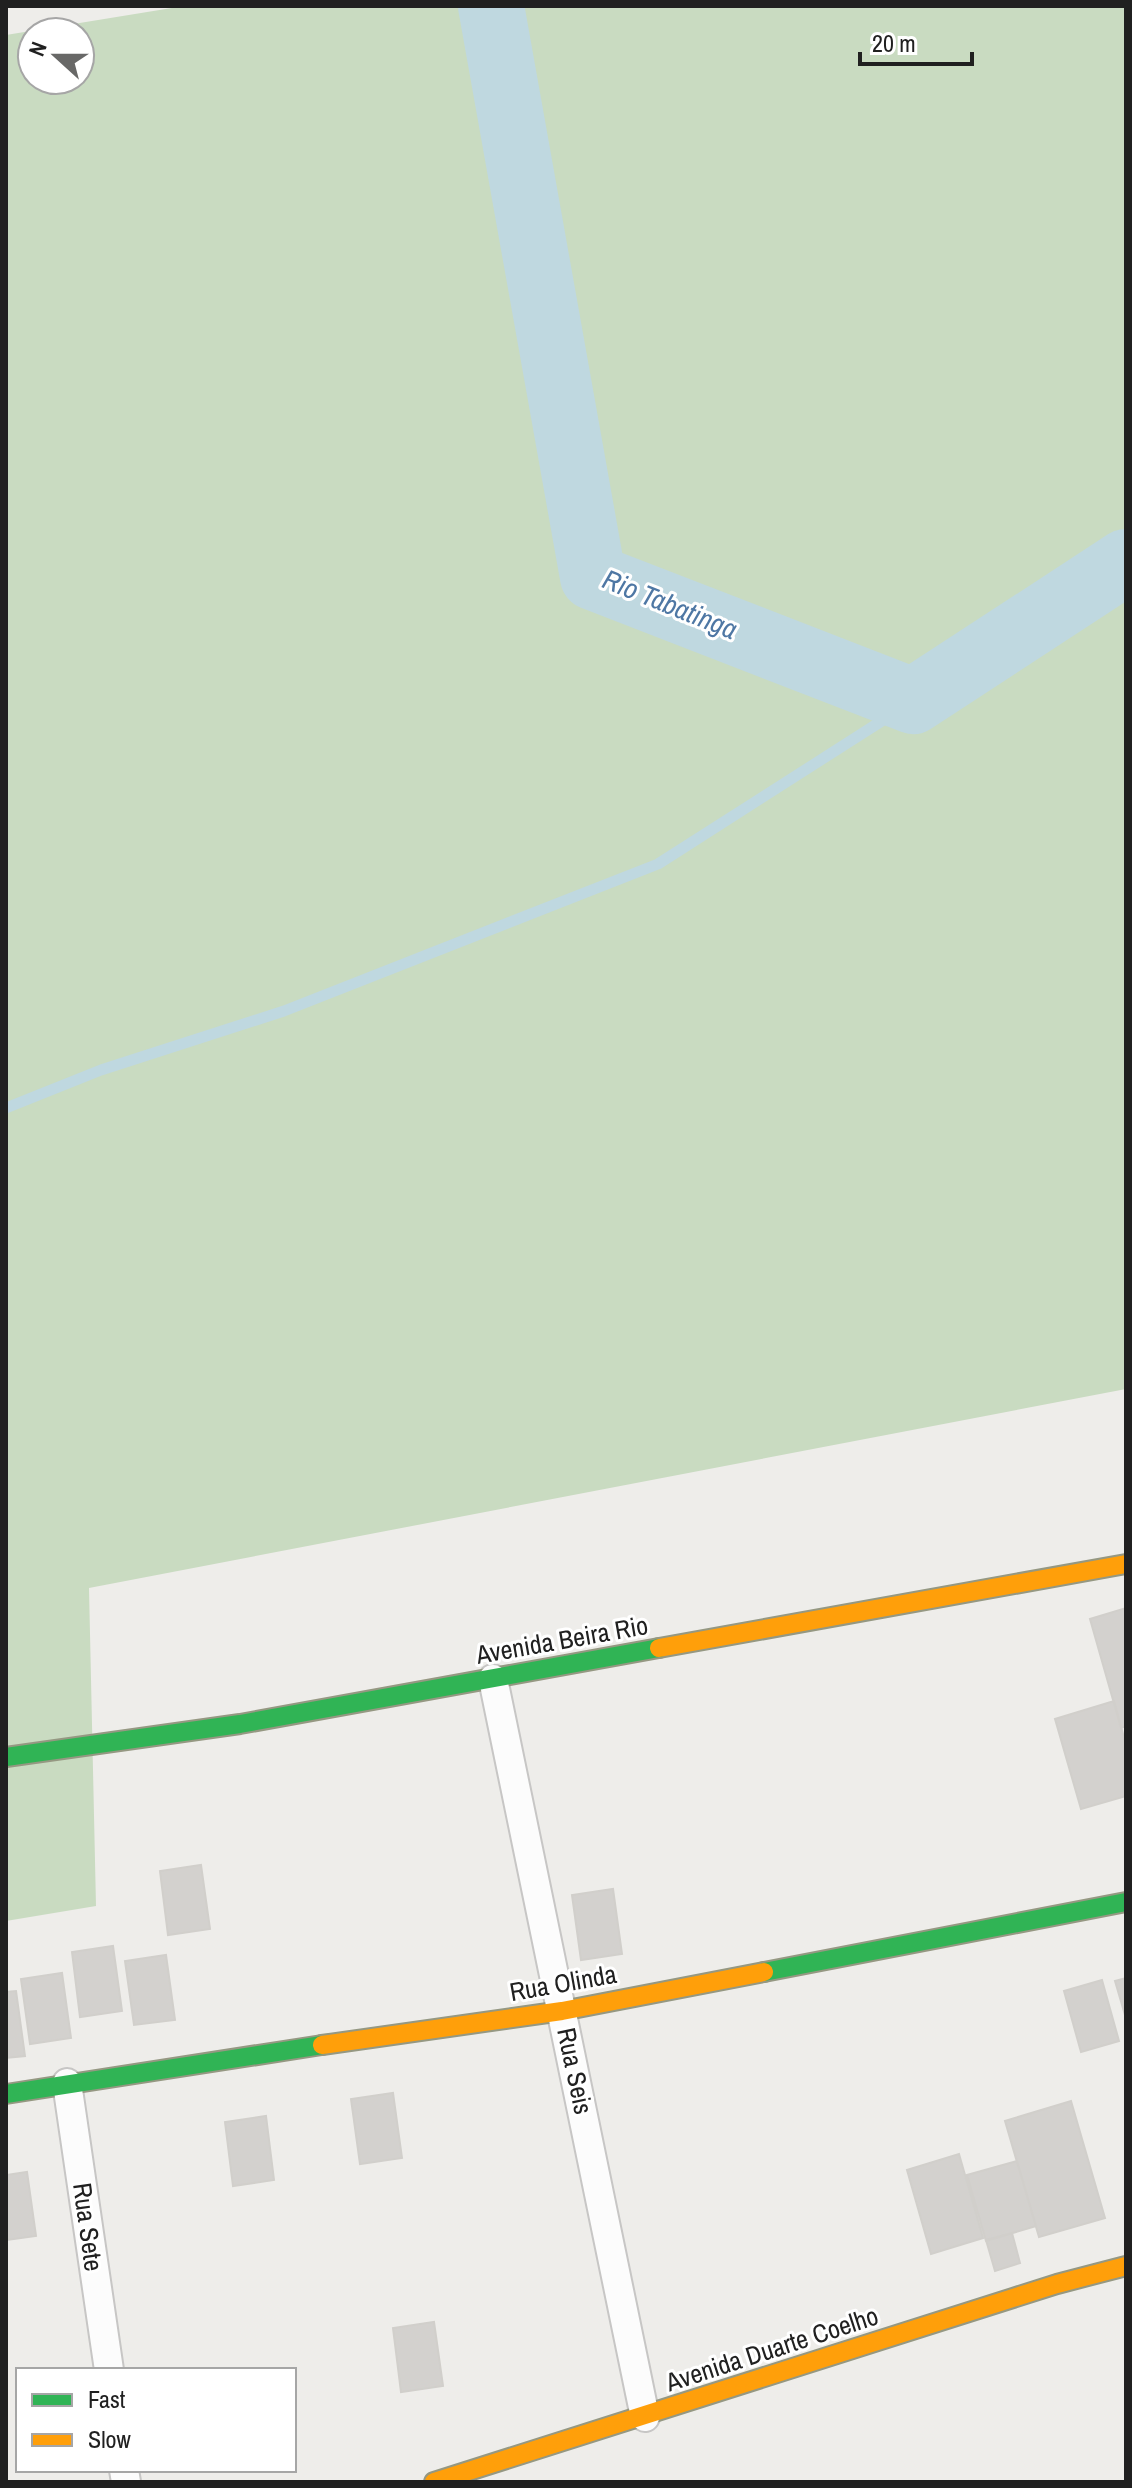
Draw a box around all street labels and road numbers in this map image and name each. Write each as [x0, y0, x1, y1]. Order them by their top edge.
street label: Avenida Beira Rio [472, 1607, 651, 1672]
street label: Rua Olinda [507, 1956, 619, 2009]
street label: Rua Seis [549, 2024, 602, 2117]
street label: Rua Sete [65, 2180, 112, 2273]
street label: Avenida Duarte Coelho [660, 2298, 882, 2400]

